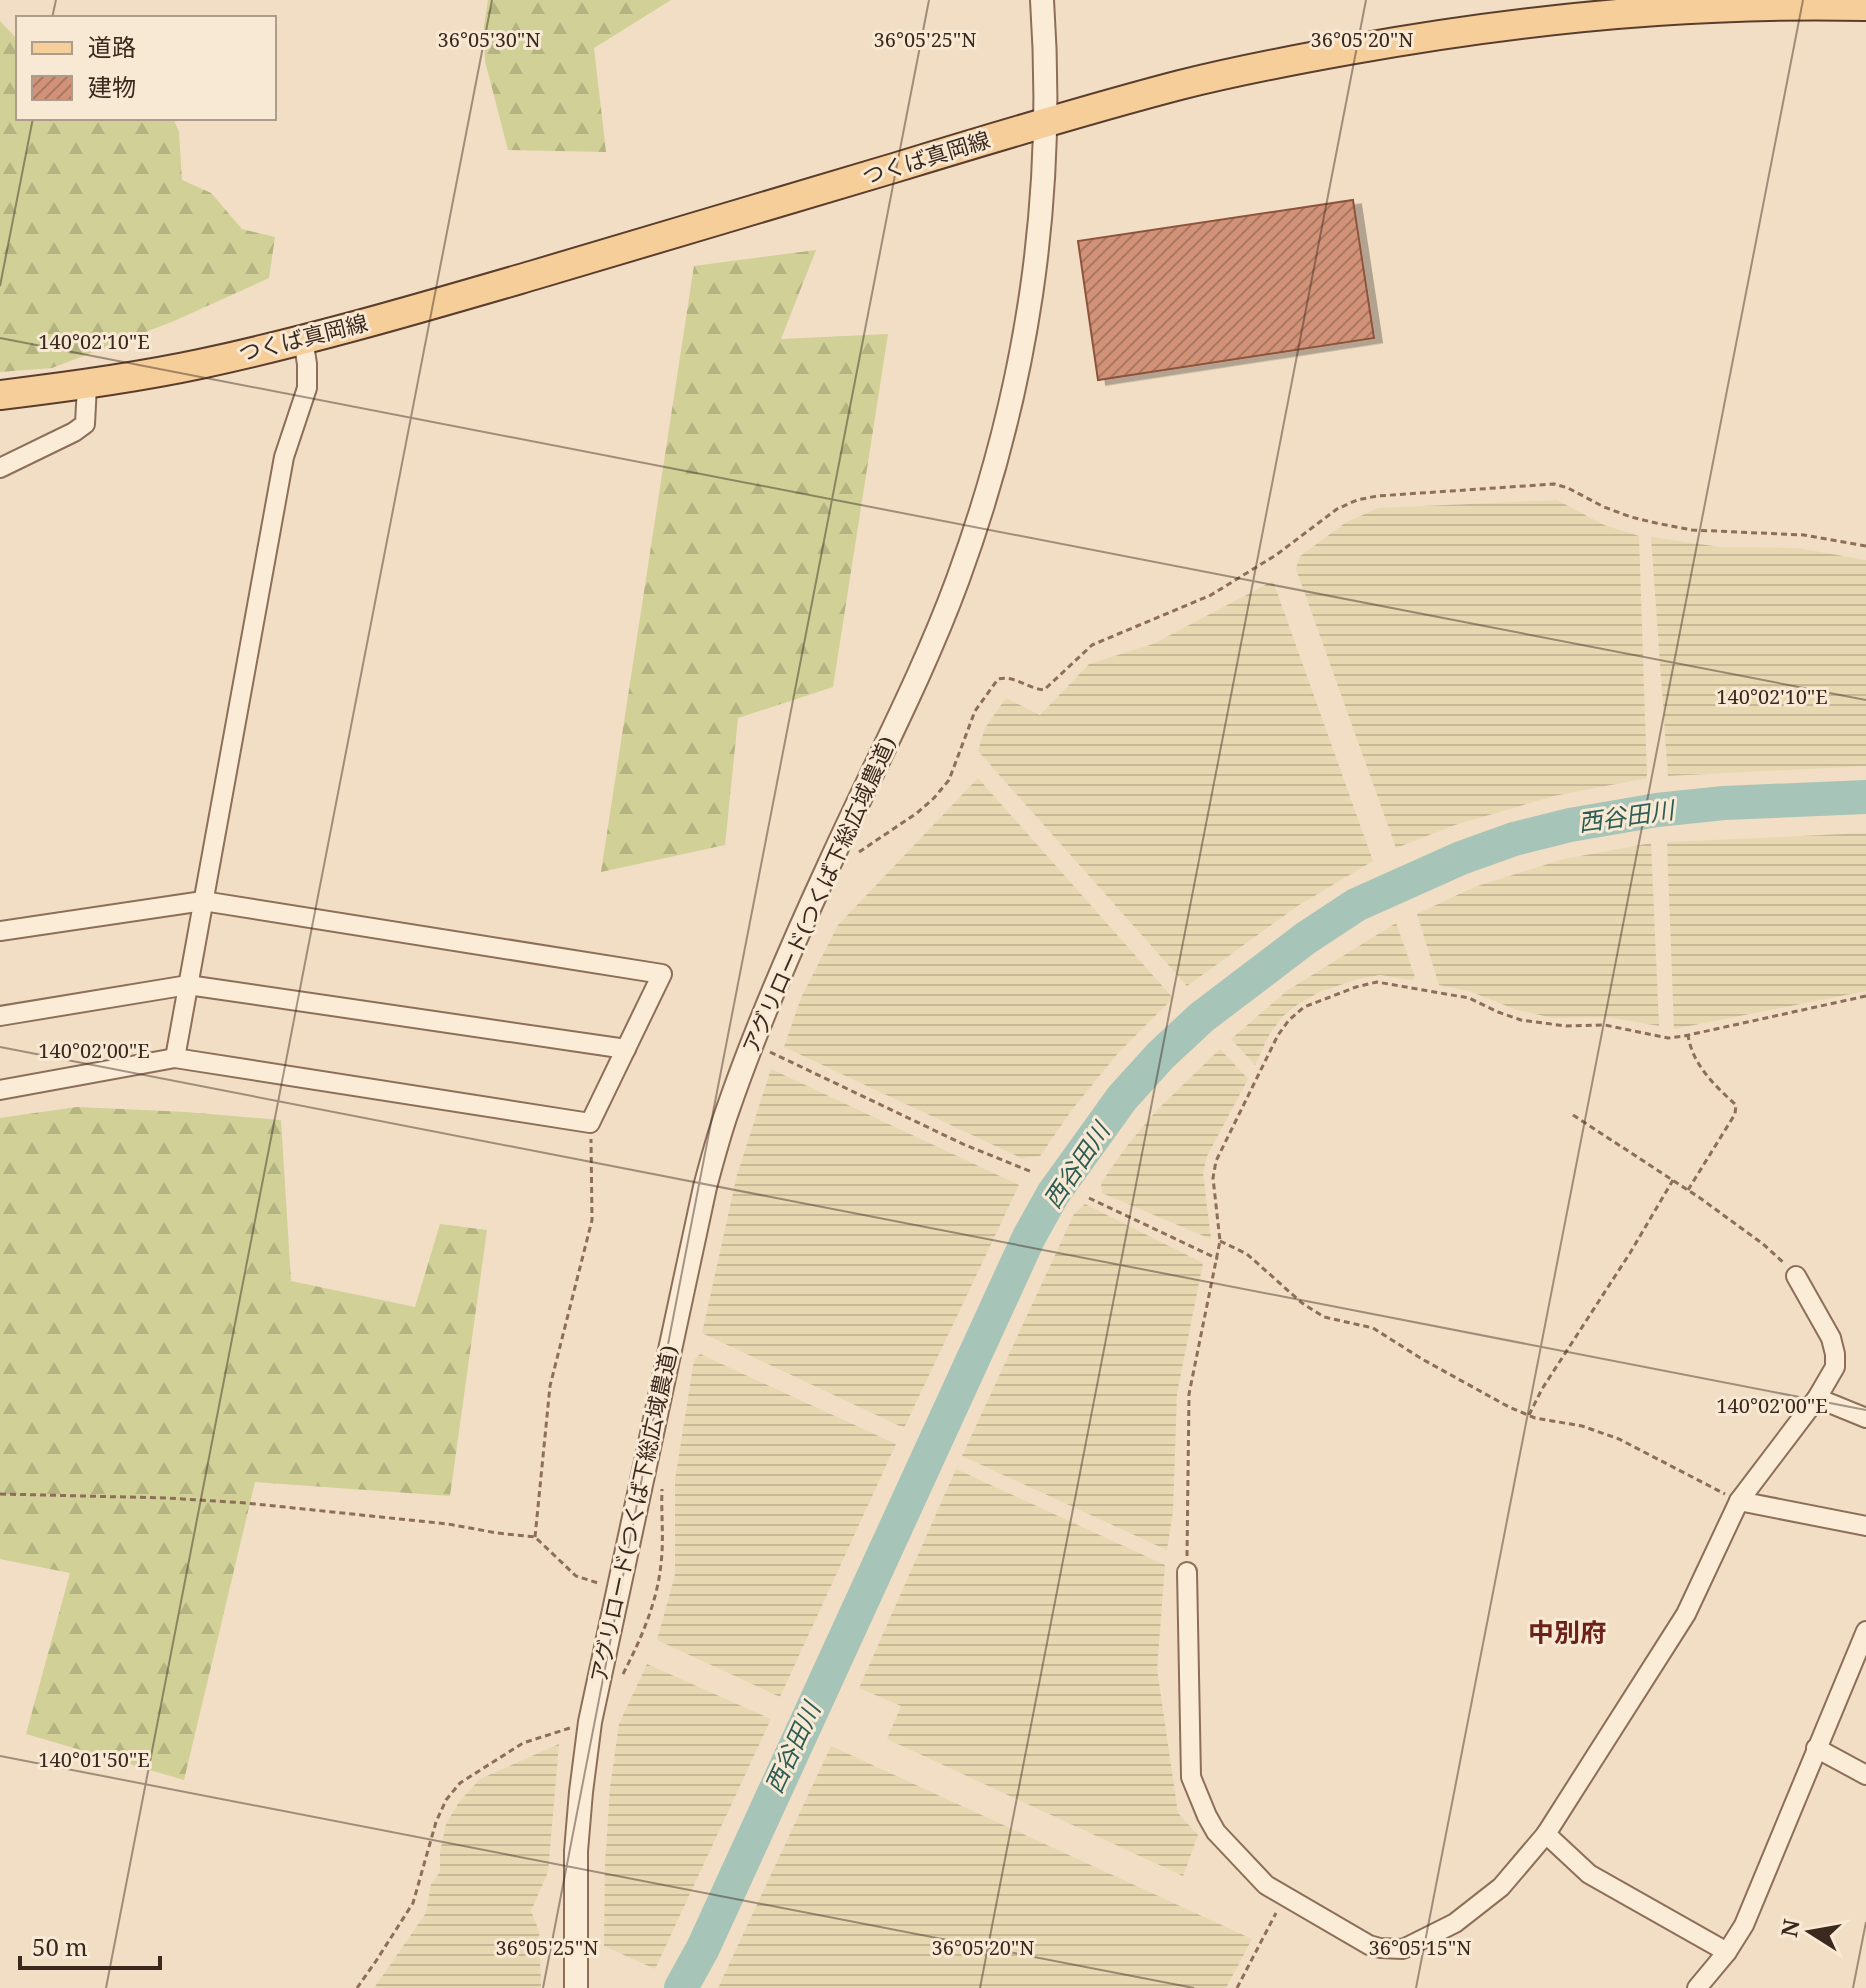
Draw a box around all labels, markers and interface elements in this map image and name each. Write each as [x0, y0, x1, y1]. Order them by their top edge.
legend [16, 16, 276, 120]
text: 36°05'30"N [438, 26, 540, 53]
text: 36°05'25"N [874, 26, 976, 53]
text: 36°05'20"N [1311, 26, 1413, 53]
text: 道路 [88, 30, 136, 63]
text: 建物 [88, 70, 136, 103]
street label: つくば真岡線 [858, 123, 993, 191]
street label: つくば真岡線 [235, 307, 370, 368]
text: 140°02'10"E [38, 328, 150, 355]
text: 140°02'10"E [1716, 683, 1828, 710]
street label: アグリロード(つくば下総広域農道) [734, 731, 902, 1058]
water label: 西谷田川 [1576, 792, 1679, 839]
text: 140°02'00"E [38, 1037, 150, 1064]
water label: 西谷田川 [1035, 1114, 1118, 1214]
street label: アグリロード(つくば下総広域農道) [583, 1342, 683, 1685]
text: 140°02'00"E [1716, 1392, 1828, 1419]
district label: 中別府 [1528, 1614, 1606, 1650]
water label: 西谷田川 [756, 1694, 828, 1798]
text: 140°01'50"E [38, 1746, 150, 1773]
north arrow [1770, 1892, 1850, 1972]
text: N [1773, 1917, 1806, 1939]
scale bar [20, 1920, 160, 1970]
text: 50 m [32, 1930, 88, 1963]
text: 36°05'25"N [496, 1934, 598, 1961]
text: 36°05'20"N [932, 1934, 1034, 1961]
text: 36°05'15"N [1369, 1934, 1471, 1961]

